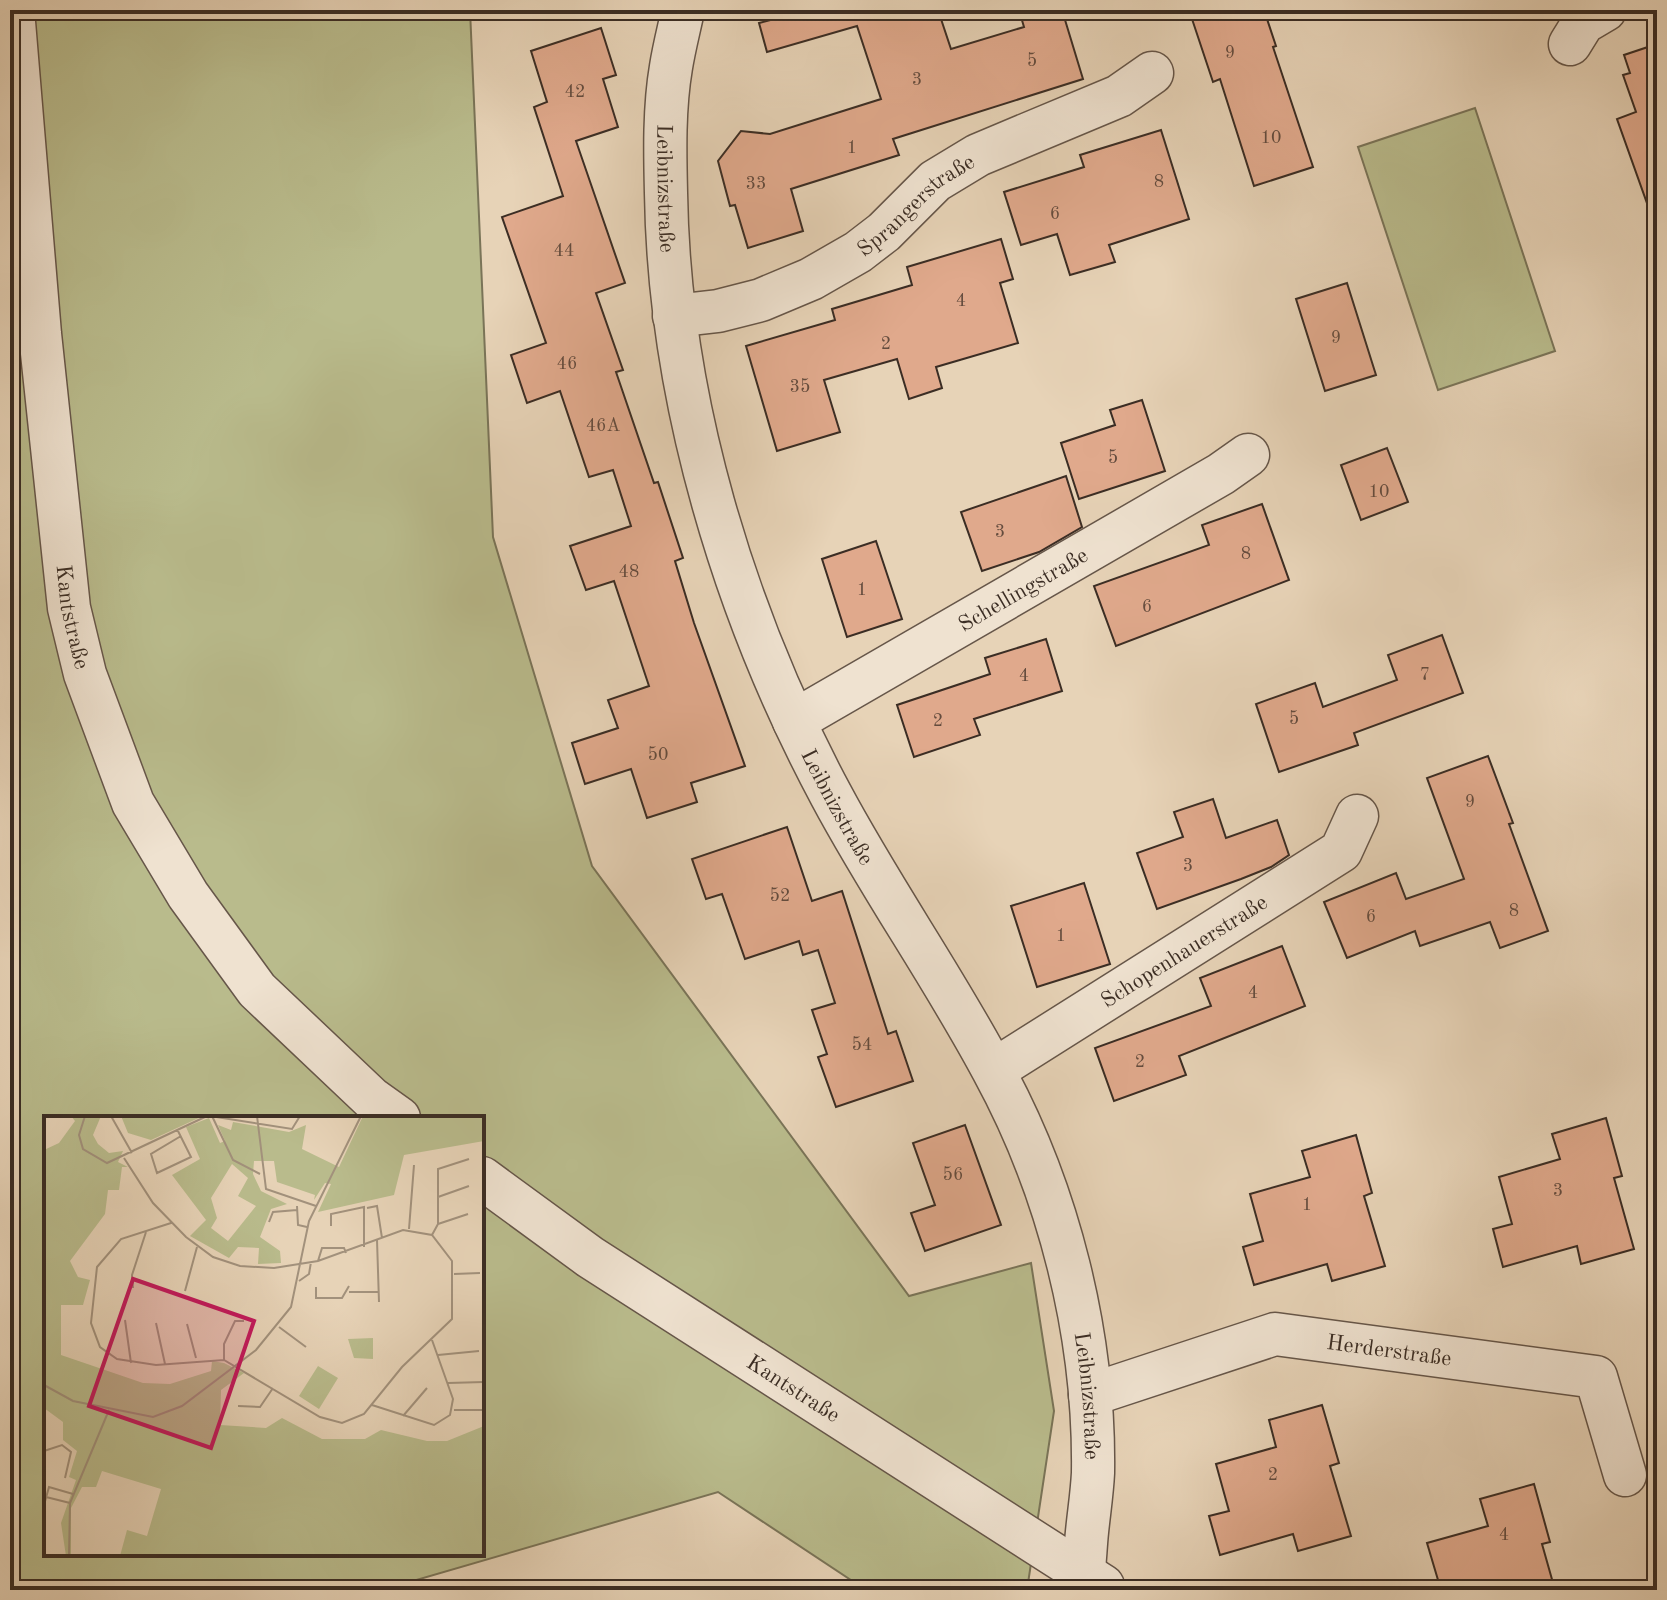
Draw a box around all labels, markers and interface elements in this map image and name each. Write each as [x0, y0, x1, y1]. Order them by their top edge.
house number: 9 [1225, 44, 1235, 62]
house number: 5 [1027, 52, 1037, 70]
house number: 3 [912, 71, 922, 89]
house number: 42 [565, 83, 585, 101]
street label: Leibnizstraße [652, 124, 678, 253]
house number: 10 [1261, 129, 1281, 147]
house number: 1 [847, 139, 857, 157]
street label: Sprangerstraße [854, 151, 979, 261]
house number: 8 [1154, 173, 1164, 191]
house number: 33 [746, 175, 766, 193]
house number: 6 [1050, 205, 1060, 223]
house number: 44 [554, 242, 574, 260]
house number: 4 [956, 292, 966, 310]
house number: 9 [1331, 329, 1341, 347]
house number: 2 [881, 335, 891, 353]
house number: 46 [557, 355, 577, 373]
house number: 35 [790, 378, 810, 396]
house number: 46A [586, 417, 621, 435]
house number: 5 [1108, 449, 1118, 467]
house number: 10 [1369, 483, 1389, 501]
house number: 3 [995, 523, 1005, 541]
street label: Schellingstraße [955, 545, 1092, 637]
house number: 8 [1241, 545, 1251, 563]
house number: 48 [619, 563, 639, 581]
street label: Kantstraße [51, 564, 92, 672]
house number: 1 [857, 581, 867, 599]
house number: 6 [1142, 598, 1152, 616]
house number: 7 [1420, 666, 1430, 684]
house number: 4 [1019, 667, 1029, 685]
house number: 5 [1289, 710, 1299, 728]
house number: 2 [933, 712, 943, 730]
house number: 50 [648, 746, 668, 764]
street label: Leibnizstraße [796, 746, 877, 869]
house number: 9 [1465, 793, 1475, 811]
house number: 3 [1183, 857, 1193, 875]
house number: 52 [770, 887, 790, 905]
street label: Schopenhauerstraße [1097, 892, 1272, 1013]
house number: 8 [1509, 902, 1519, 920]
house number: 6 [1366, 908, 1376, 926]
house number: 1 [1056, 927, 1066, 945]
house number: 4 [1248, 984, 1258, 1002]
house number: 54 [852, 1036, 872, 1054]
house number: 2 [1135, 1053, 1145, 1071]
inset map [44, 1116, 484, 1556]
house number: 56 [943, 1166, 963, 1184]
house number: 3 [1553, 1182, 1563, 1200]
house number: 1 [1302, 1196, 1312, 1214]
street label: Leibnizstraße [1069, 1331, 1102, 1460]
street label: Herderstraße [1325, 1332, 1453, 1371]
street label: Kantstraße [742, 1352, 843, 1427]
house number: 2 [1268, 1466, 1278, 1484]
house number: 4 [1499, 1526, 1509, 1544]

